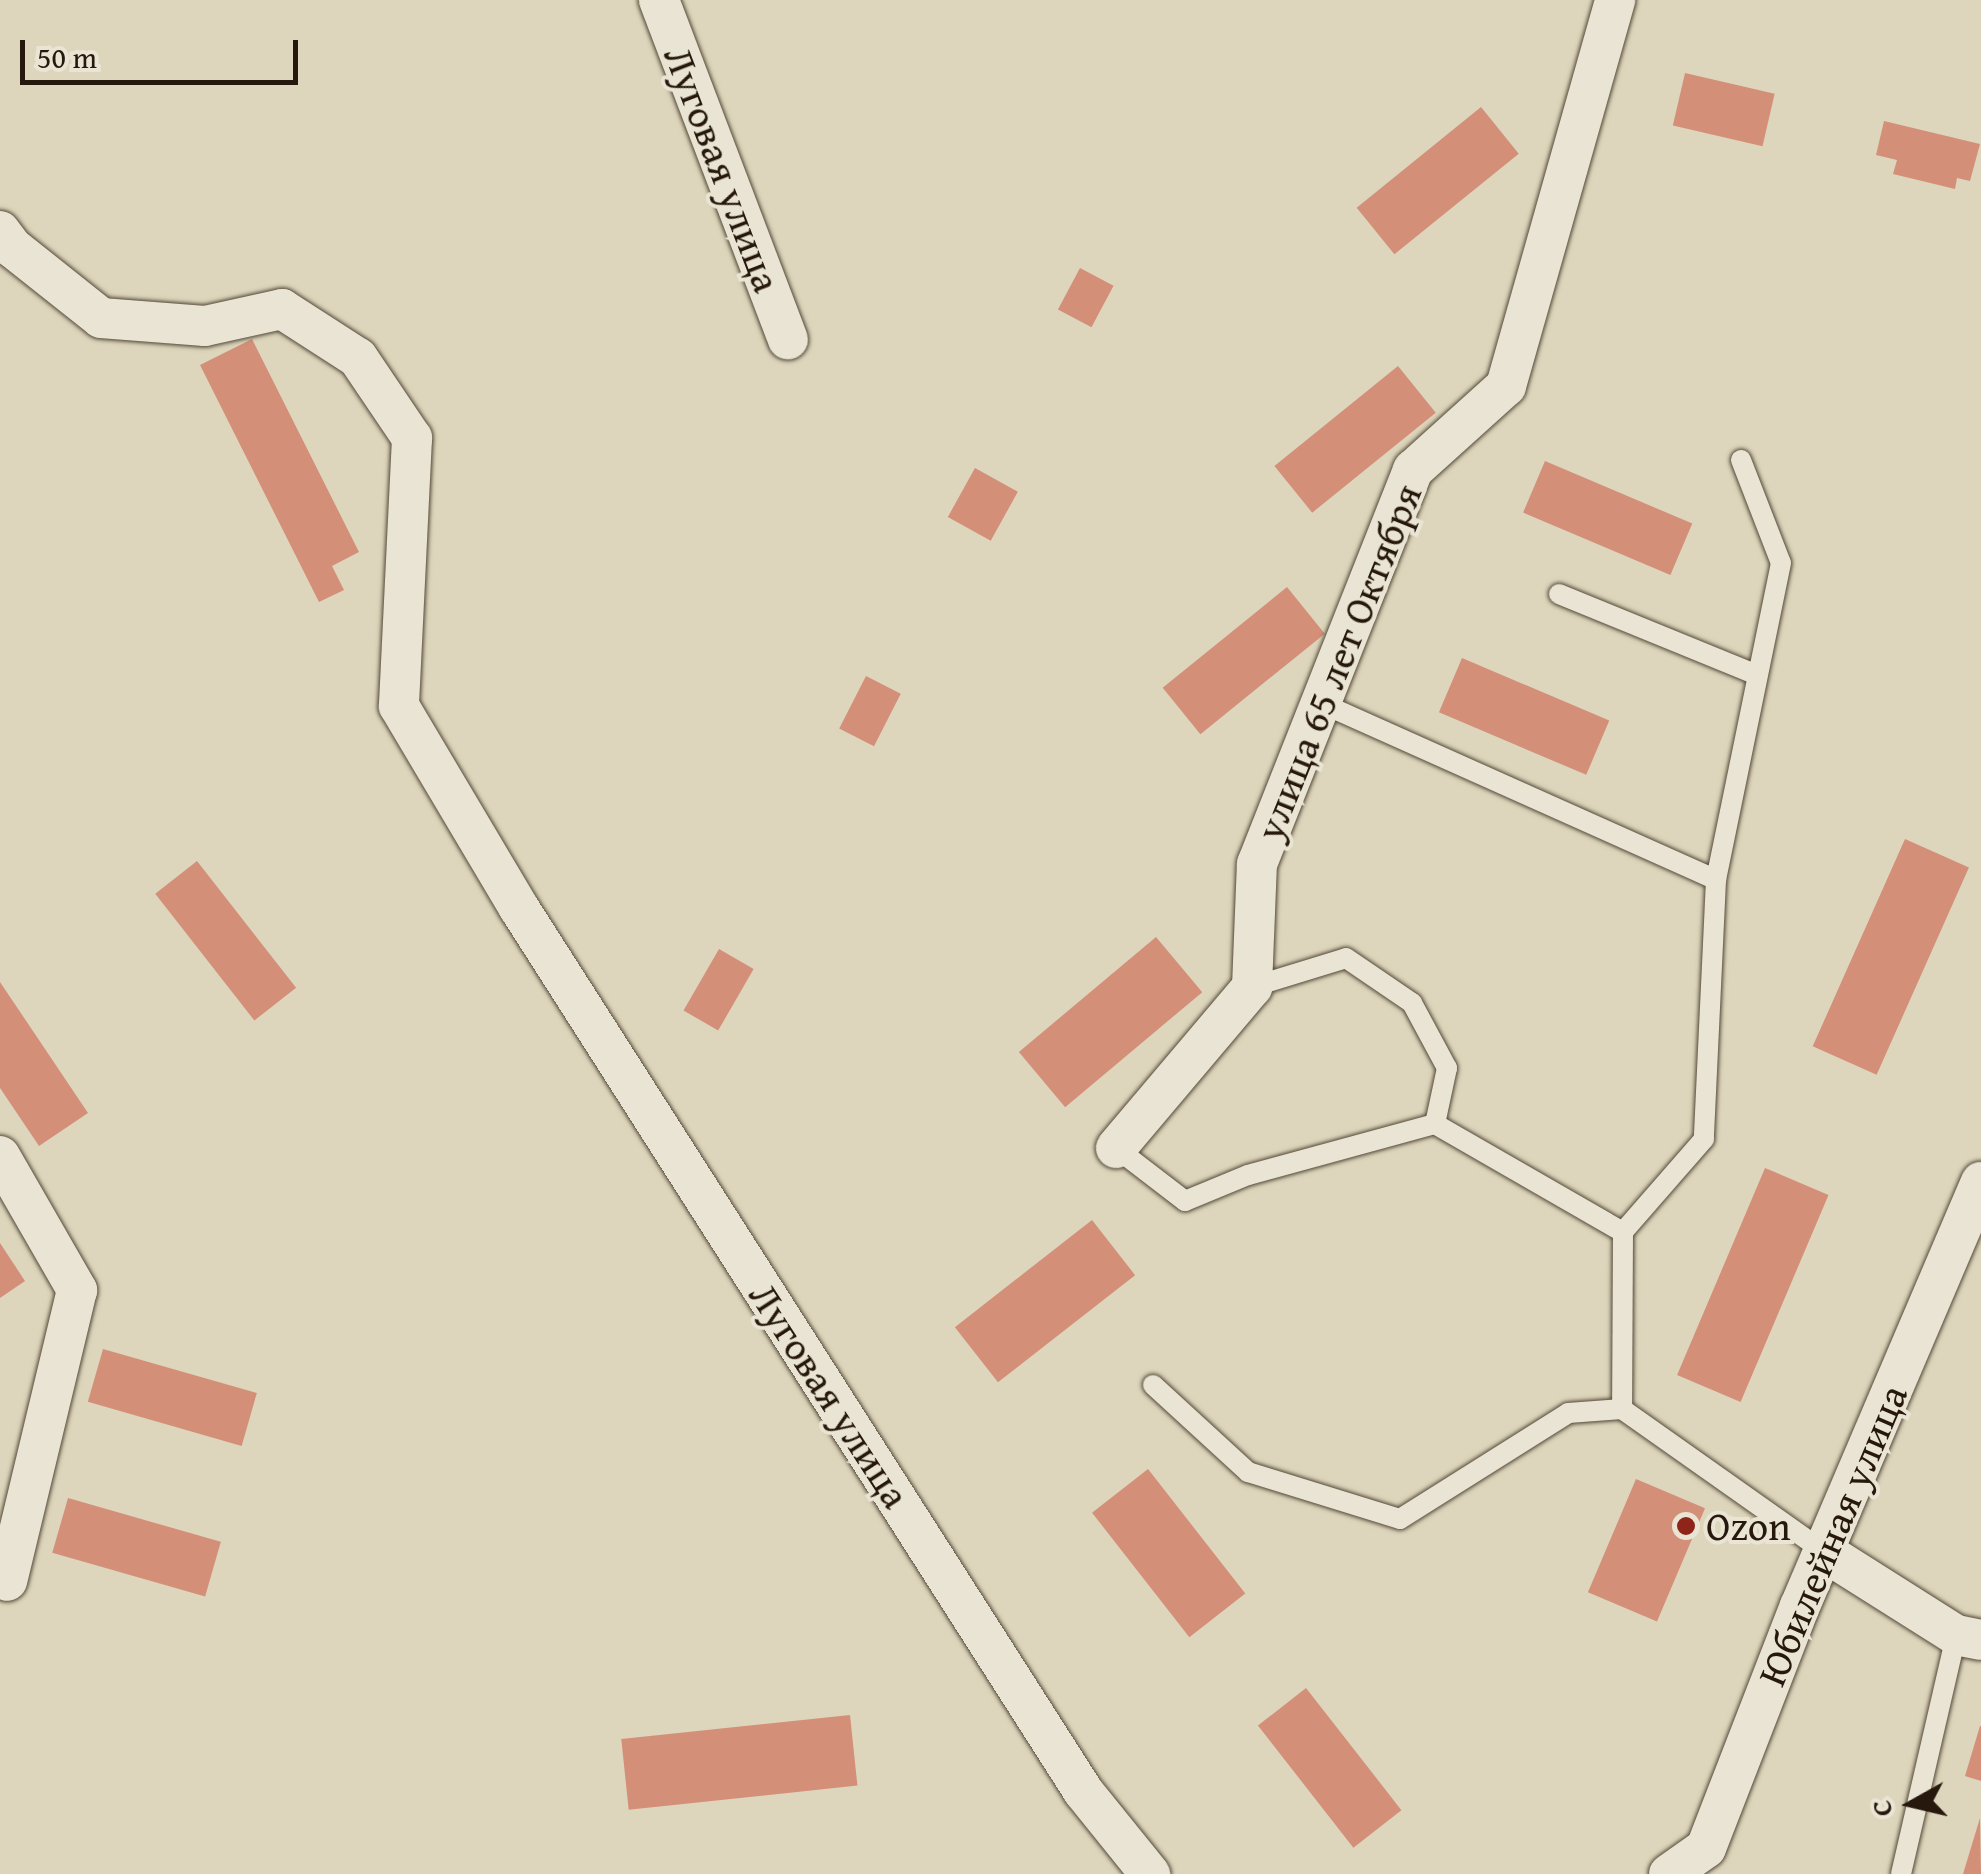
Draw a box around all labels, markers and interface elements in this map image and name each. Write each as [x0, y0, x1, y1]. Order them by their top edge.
scale bar [25, 20, 302, 82]
text: 50 m [37, 35, 97, 79]
street label: Луговая улица [654, 40, 792, 298]
street label: улица 65 лет Октября [1245, 477, 1431, 847]
street label: Луговая улица [739, 1273, 921, 1517]
street label: Юбилейная улица [1747, 1377, 1917, 1693]
place label: Ozon [1706, 1502, 1791, 1550]
marker: Ozon [1675, 1515, 1697, 1537]
north arrow [1861, 1754, 1961, 1854]
text: С [1859, 1798, 1902, 1819]

